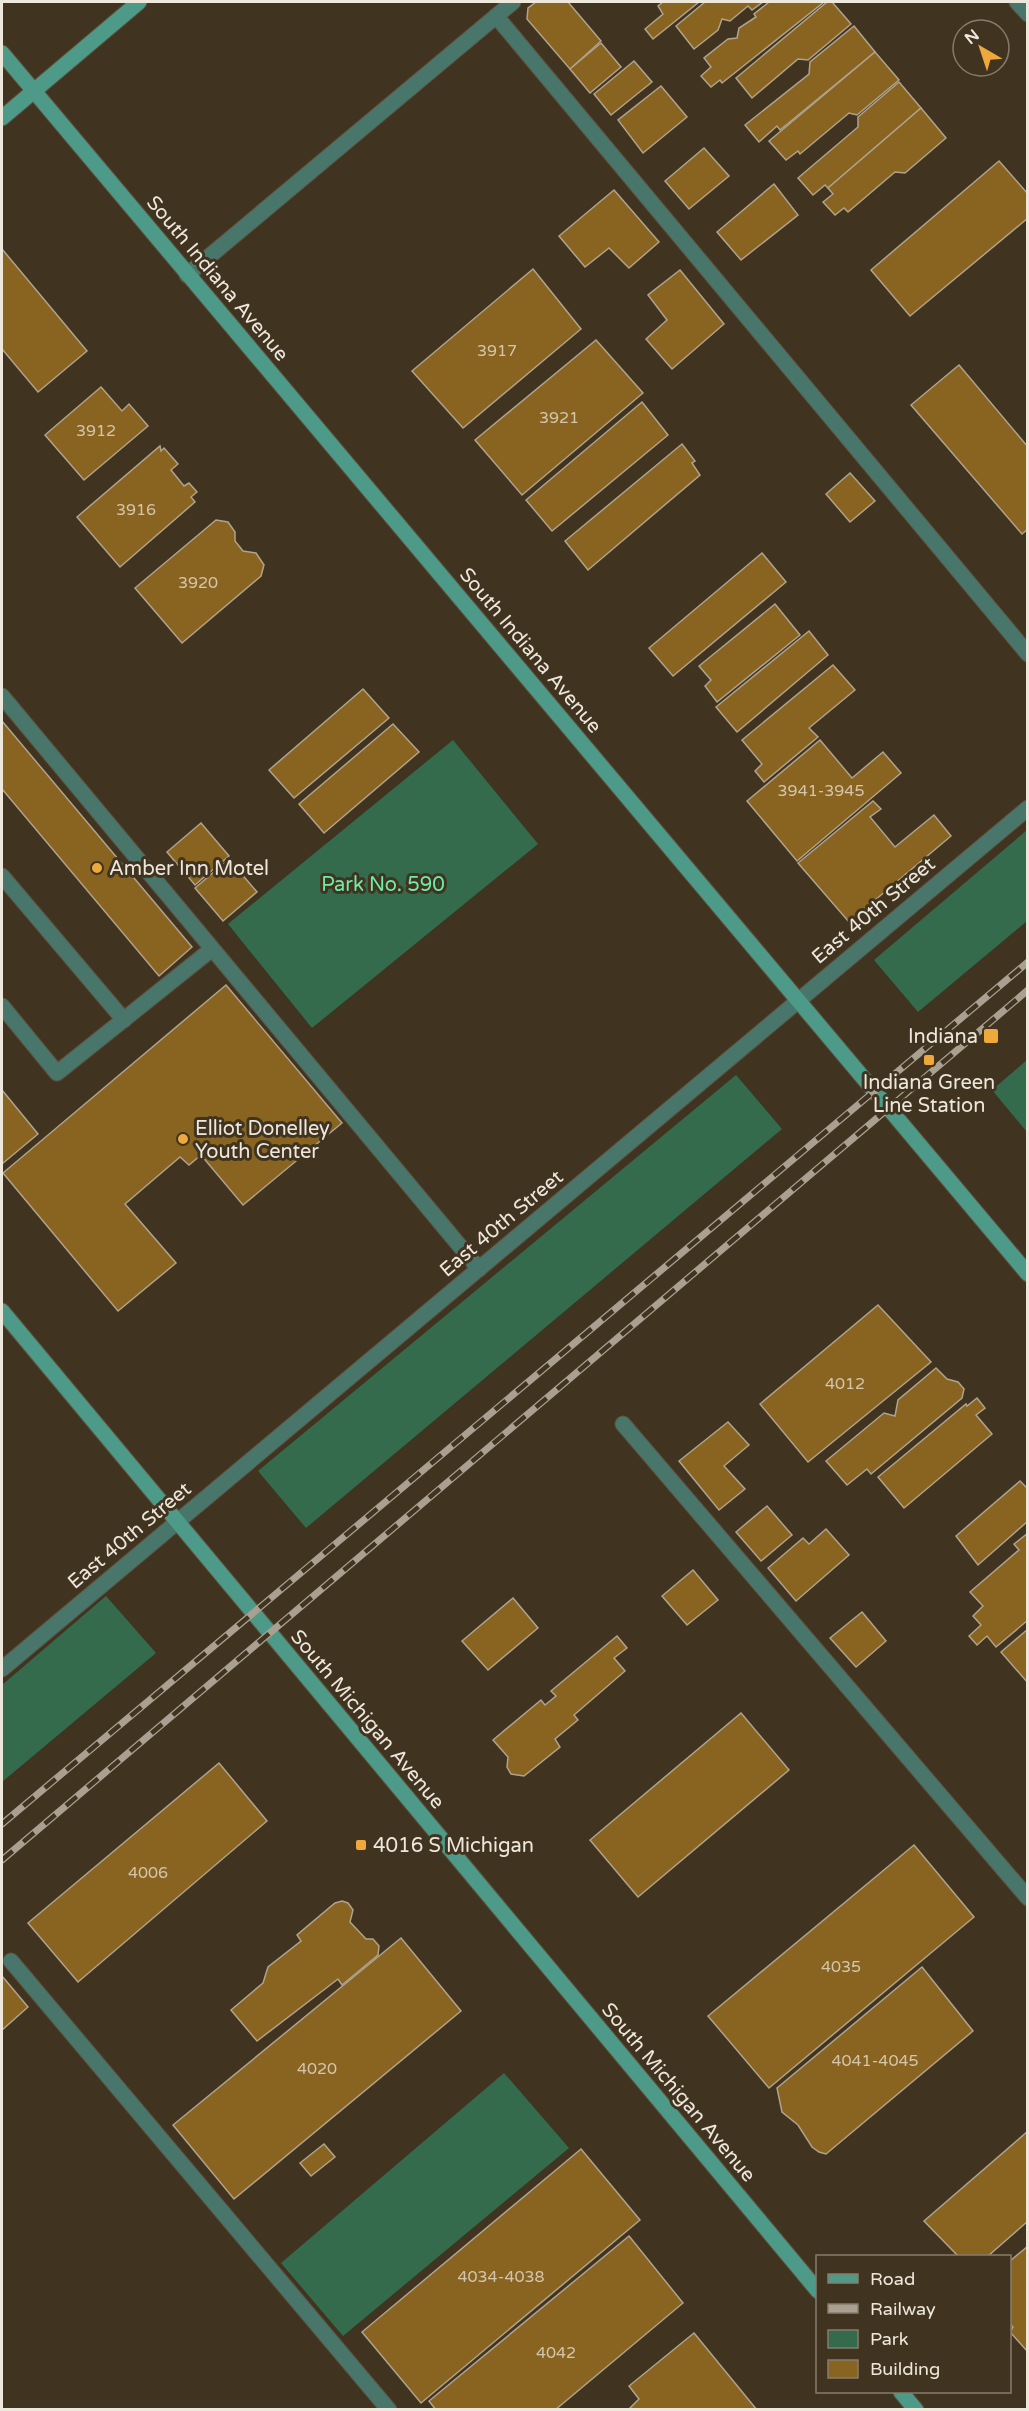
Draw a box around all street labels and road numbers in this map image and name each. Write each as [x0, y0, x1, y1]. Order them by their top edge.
street label: South Indiana Avenue [141, 191, 293, 366]
street label: South Indiana Avenue [454, 563, 606, 738]
street label: East 40th Street [807, 852, 940, 969]
street label: East 40th Street [435, 1165, 568, 1282]
street label: East 40th Street [63, 1477, 196, 1594]
street label: South Michigan Avenue [285, 1625, 449, 1814]
street label: South Michigan Avenue [596, 1998, 760, 2187]

